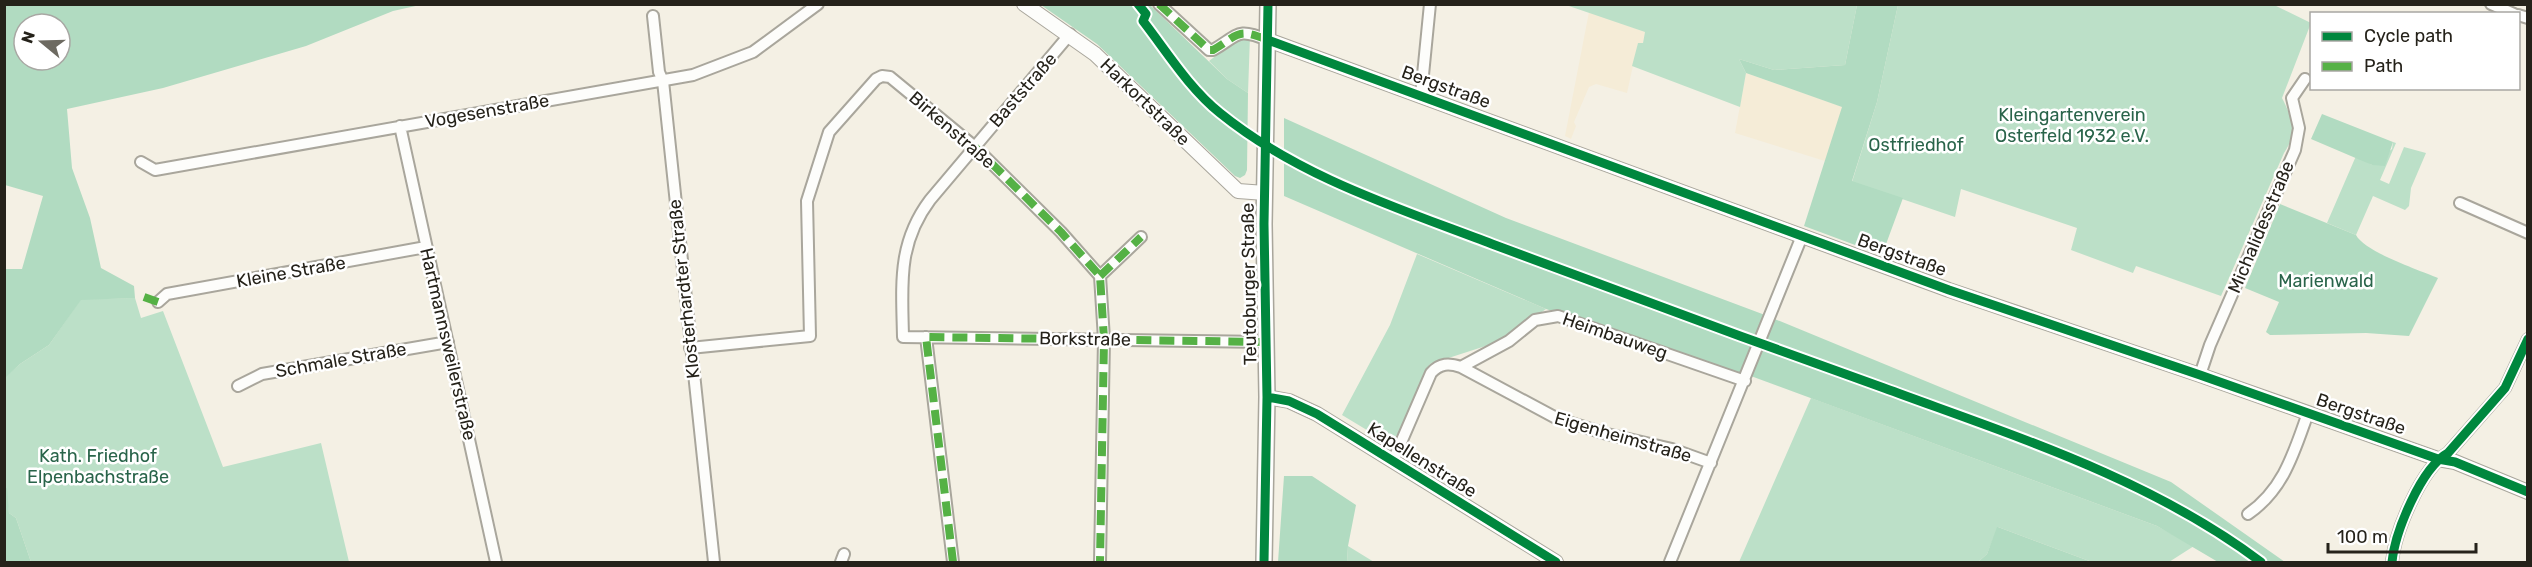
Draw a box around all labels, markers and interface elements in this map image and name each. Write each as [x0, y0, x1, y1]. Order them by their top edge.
north arrow [12, 12, 72, 72]
legend [2310, 12, 2520, 90]
text: Cycle path [2364, 25, 2453, 47]
text: N [17, 29, 39, 46]
street label: Baststraße [985, 48, 1061, 132]
street label: Harkortstraße [1096, 54, 1194, 150]
text: Path [2364, 55, 2403, 77]
street label: Bergstraße [1399, 61, 1493, 113]
street label: Birkenstraße [905, 87, 999, 173]
street label: Vogesenstraße [423, 89, 551, 133]
park label: Kleingartenverein Osterfeld 1932 e.V. [1995, 104, 2149, 147]
park label: Ostfriedhof [1868, 134, 1964, 156]
street label: Michalidesstraße [2223, 157, 2299, 297]
street label: Klosterhardter Straße [664, 198, 704, 380]
street label: Teutoburger Straße [1237, 203, 1261, 365]
street label: Bergstraße [1855, 229, 1949, 281]
street label: Hartmannsweilerstraße [415, 246, 481, 442]
street label: Kleine Straße [235, 252, 347, 292]
park label: Marienwald [2278, 270, 2374, 292]
street label: Heimbauweg [1560, 308, 1670, 364]
street label: Borkstraße [1039, 327, 1131, 351]
street label: Schmale Straße [274, 338, 408, 382]
street label: Bergstraße [2313, 388, 2409, 440]
street label: Eigenheimstraße [1552, 407, 1694, 467]
street label: Kapellenstraße [1363, 418, 1481, 502]
park label: Kath. Friedhof Elpenbachstraße [27, 445, 169, 488]
scale bar [2328, 516, 2476, 554]
text: 100 m [2337, 526, 2388, 548]

